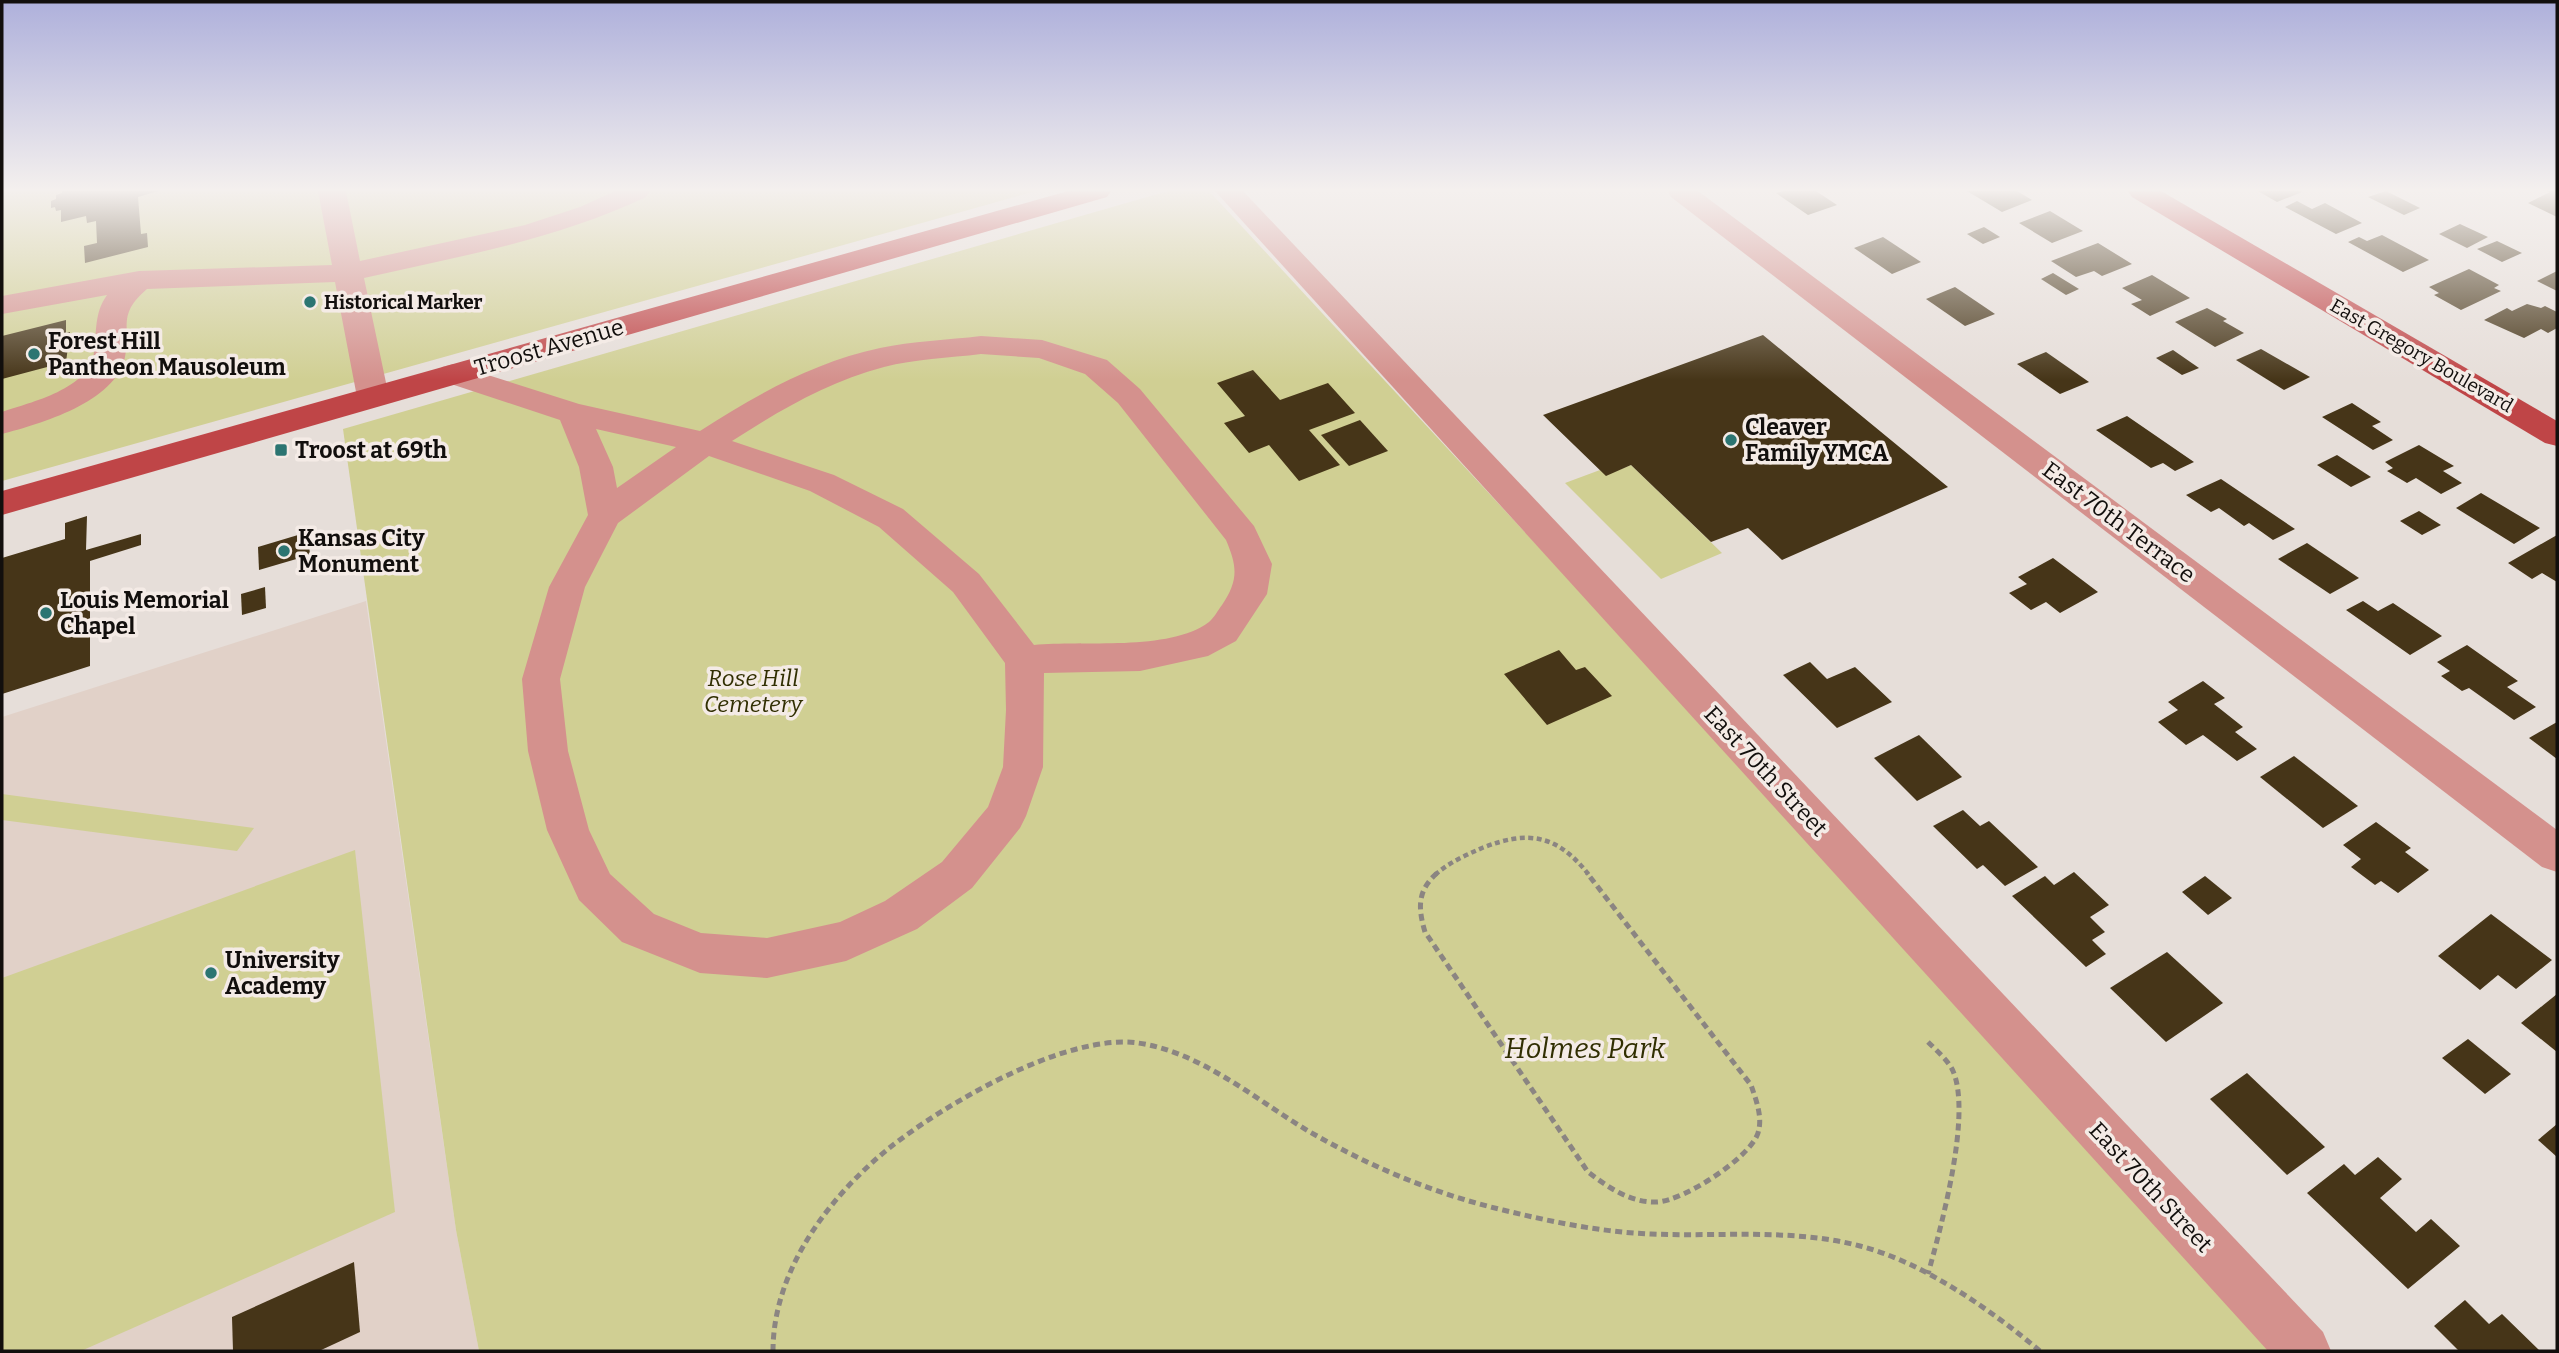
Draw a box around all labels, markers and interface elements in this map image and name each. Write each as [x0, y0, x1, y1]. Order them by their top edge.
place label: Historical Marker [324, 291, 483, 314]
marker: Historical Marker [302, 294, 318, 310]
street label: East Gregory Boulevard [2326, 294, 2517, 417]
street label: Troost Avenue [471, 312, 627, 382]
place label: Forest Hill Pantheon Mausoleum [48, 327, 286, 381]
marker: Forest Hill Pantheon Mausoleum [26, 346, 42, 362]
place label: Cleaver Family YMCA [1745, 413, 1889, 467]
marker: Cleaver Family YMCA [1723, 432, 1739, 448]
place label: Troost at 69th [295, 436, 448, 464]
marker: Troost at 69th [273, 442, 289, 458]
street label: East 70th Terrace [2037, 455, 2201, 589]
place label: Kansas City Monument [298, 524, 425, 578]
marker: Kansas City Monument [276, 543, 292, 559]
place label: Louis Memorial Chapel [60, 586, 229, 640]
marker: Louis Memorial Chapel [38, 605, 54, 621]
park label: Rose Hill Cemetery [704, 664, 803, 718]
street label: East 70th Street [1698, 700, 1834, 842]
place label: University Academy [225, 946, 340, 1000]
marker: University Academy [203, 965, 219, 981]
park label: Holmes Park [1505, 1032, 1666, 1065]
street label: East 70th Street [2083, 1116, 2219, 1258]

